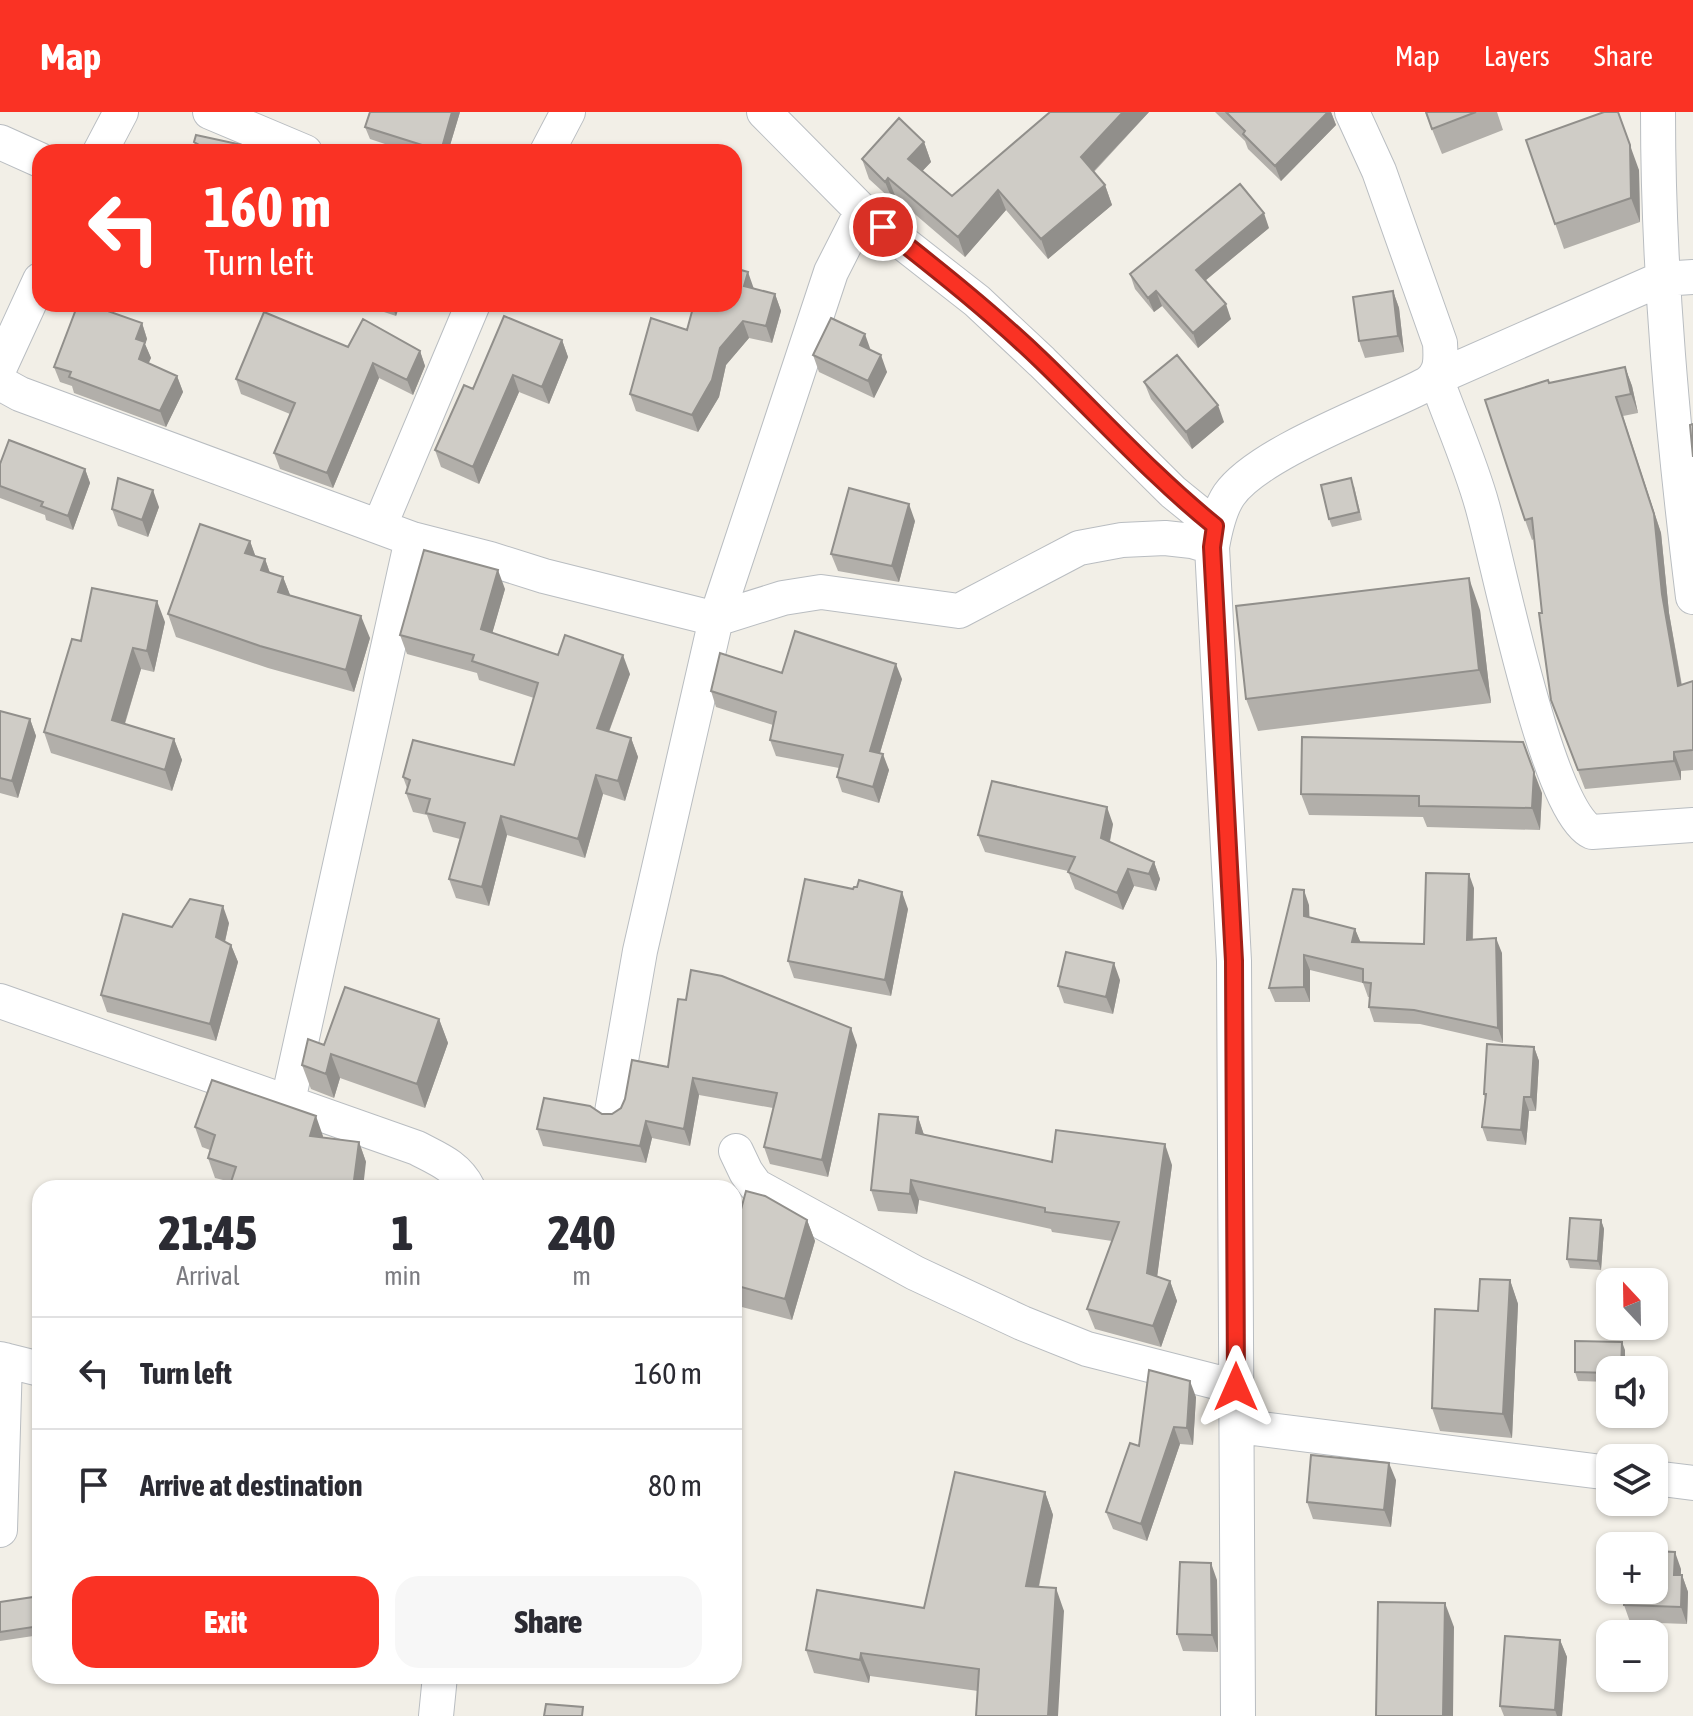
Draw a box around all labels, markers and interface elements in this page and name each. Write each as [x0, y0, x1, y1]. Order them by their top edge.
text: Map [40, 35, 101, 78]
text: Map [1395, 40, 1440, 72]
text: Layers [1484, 40, 1550, 72]
text: Share [1594, 40, 1653, 72]
text: 160 m [204, 175, 331, 239]
icon: left [72, 176, 176, 280]
pin [849, 193, 917, 261]
icon: arrive [861, 205, 905, 249]
text: Turn left [204, 241, 314, 283]
text: 21:45 [159, 1205, 257, 1260]
text: 1 [391, 1205, 414, 1260]
text: 240 [548, 1205, 615, 1260]
text: Arrival [176, 1261, 240, 1291]
text: min [384, 1261, 421, 1291]
text: m [572, 1261, 591, 1291]
north arrow [1596, 1268, 1668, 1340]
map controls [1596, 1268, 1668, 1692]
position arrow [1194, 1345, 1278, 1429]
icon: left [72, 1351, 116, 1395]
text: Turn left [140, 1356, 232, 1390]
text: 160 m [634, 1356, 702, 1390]
button: sound [1596, 1356, 1668, 1428]
button: layers [1596, 1444, 1668, 1516]
icon: arrive [72, 1463, 116, 1507]
text: Arrive at destination [140, 1468, 362, 1502]
text: 80 m [648, 1468, 702, 1502]
button: + [1596, 1532, 1668, 1604]
button: Exit [72, 1576, 379, 1668]
button: Share [395, 1576, 702, 1668]
button: − [1596, 1620, 1668, 1692]

